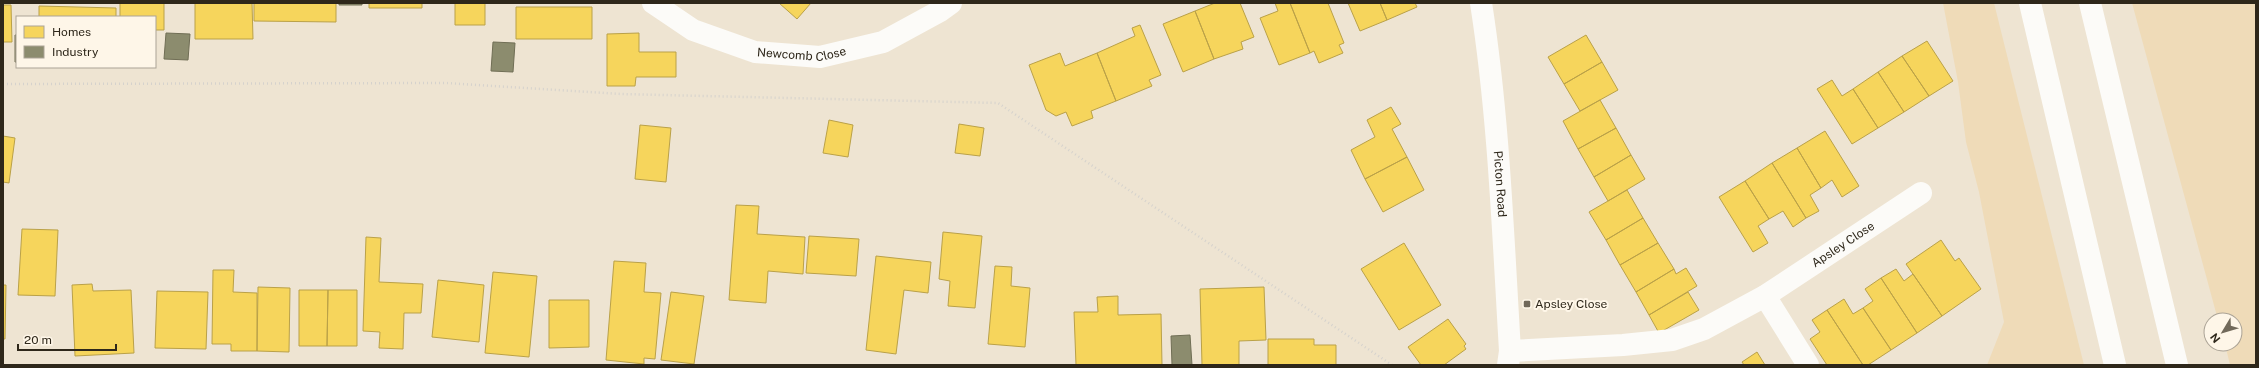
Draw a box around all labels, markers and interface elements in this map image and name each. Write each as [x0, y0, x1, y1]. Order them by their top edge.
legend [16, 16, 156, 68]
text: Homes [52, 25, 91, 39]
street label: Newcomb Close [756, 44, 848, 64]
text: Industry [52, 45, 99, 59]
street label: Picton Road [1491, 150, 1509, 218]
street label: Apsley Close [1809, 219, 1877, 270]
place label: Apsley Close [1535, 297, 1607, 311]
marker: Apsley Close [1522, 299, 1532, 309]
north arrow [2203, 312, 2243, 352]
scale bar [18, 326, 116, 352]
text: N [2208, 331, 2222, 345]
text: 20 m [24, 333, 52, 347]

